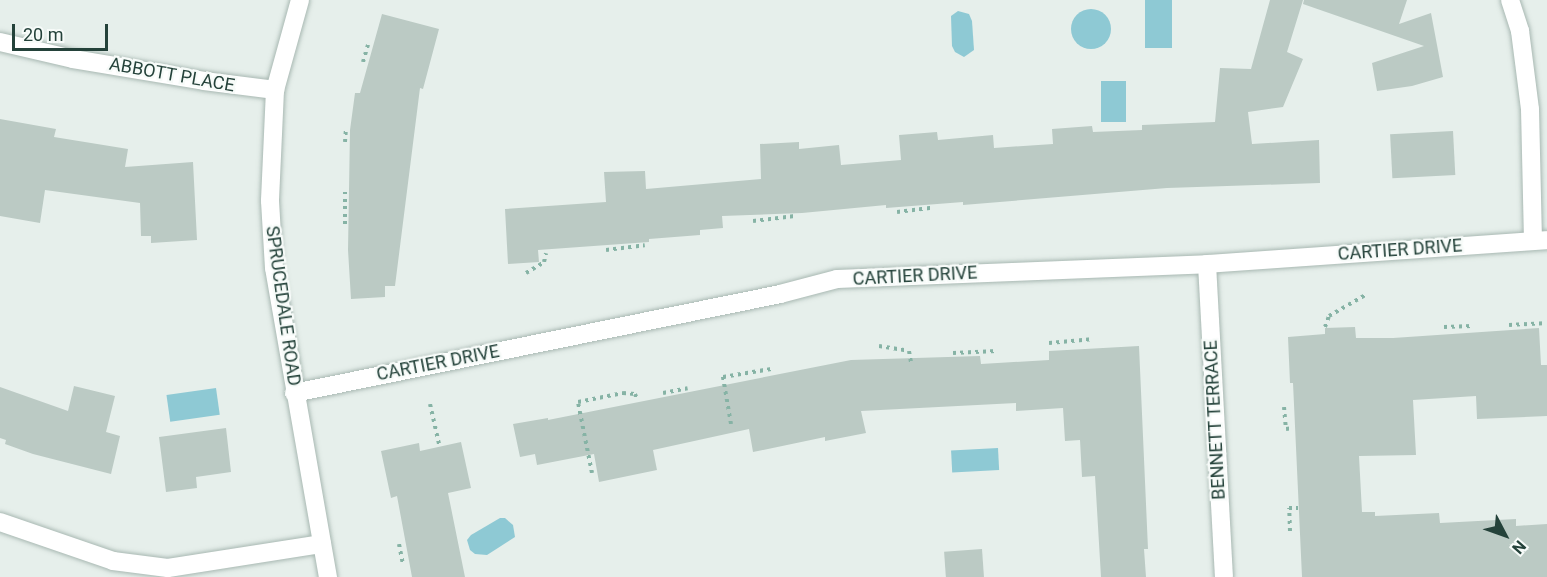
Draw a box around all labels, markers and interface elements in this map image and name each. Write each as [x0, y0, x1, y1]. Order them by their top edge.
scale bar [15, 12, 111, 50]
text: 20 m [23, 24, 63, 45]
street label: ABBOTT PLACE [107, 53, 237, 97]
street label: SPRUCEDALE ROAD [261, 225, 305, 387]
street label: CARTIER DRIVE [1337, 235, 1463, 265]
street label: CARTIER DRIVE [852, 262, 978, 290]
street label: BENNETT TERRACE [1200, 339, 1230, 501]
street label: CARTIER DRIVE [375, 340, 501, 386]
north arrow [1475, 505, 1535, 565]
text: N [1508, 537, 1530, 558]

